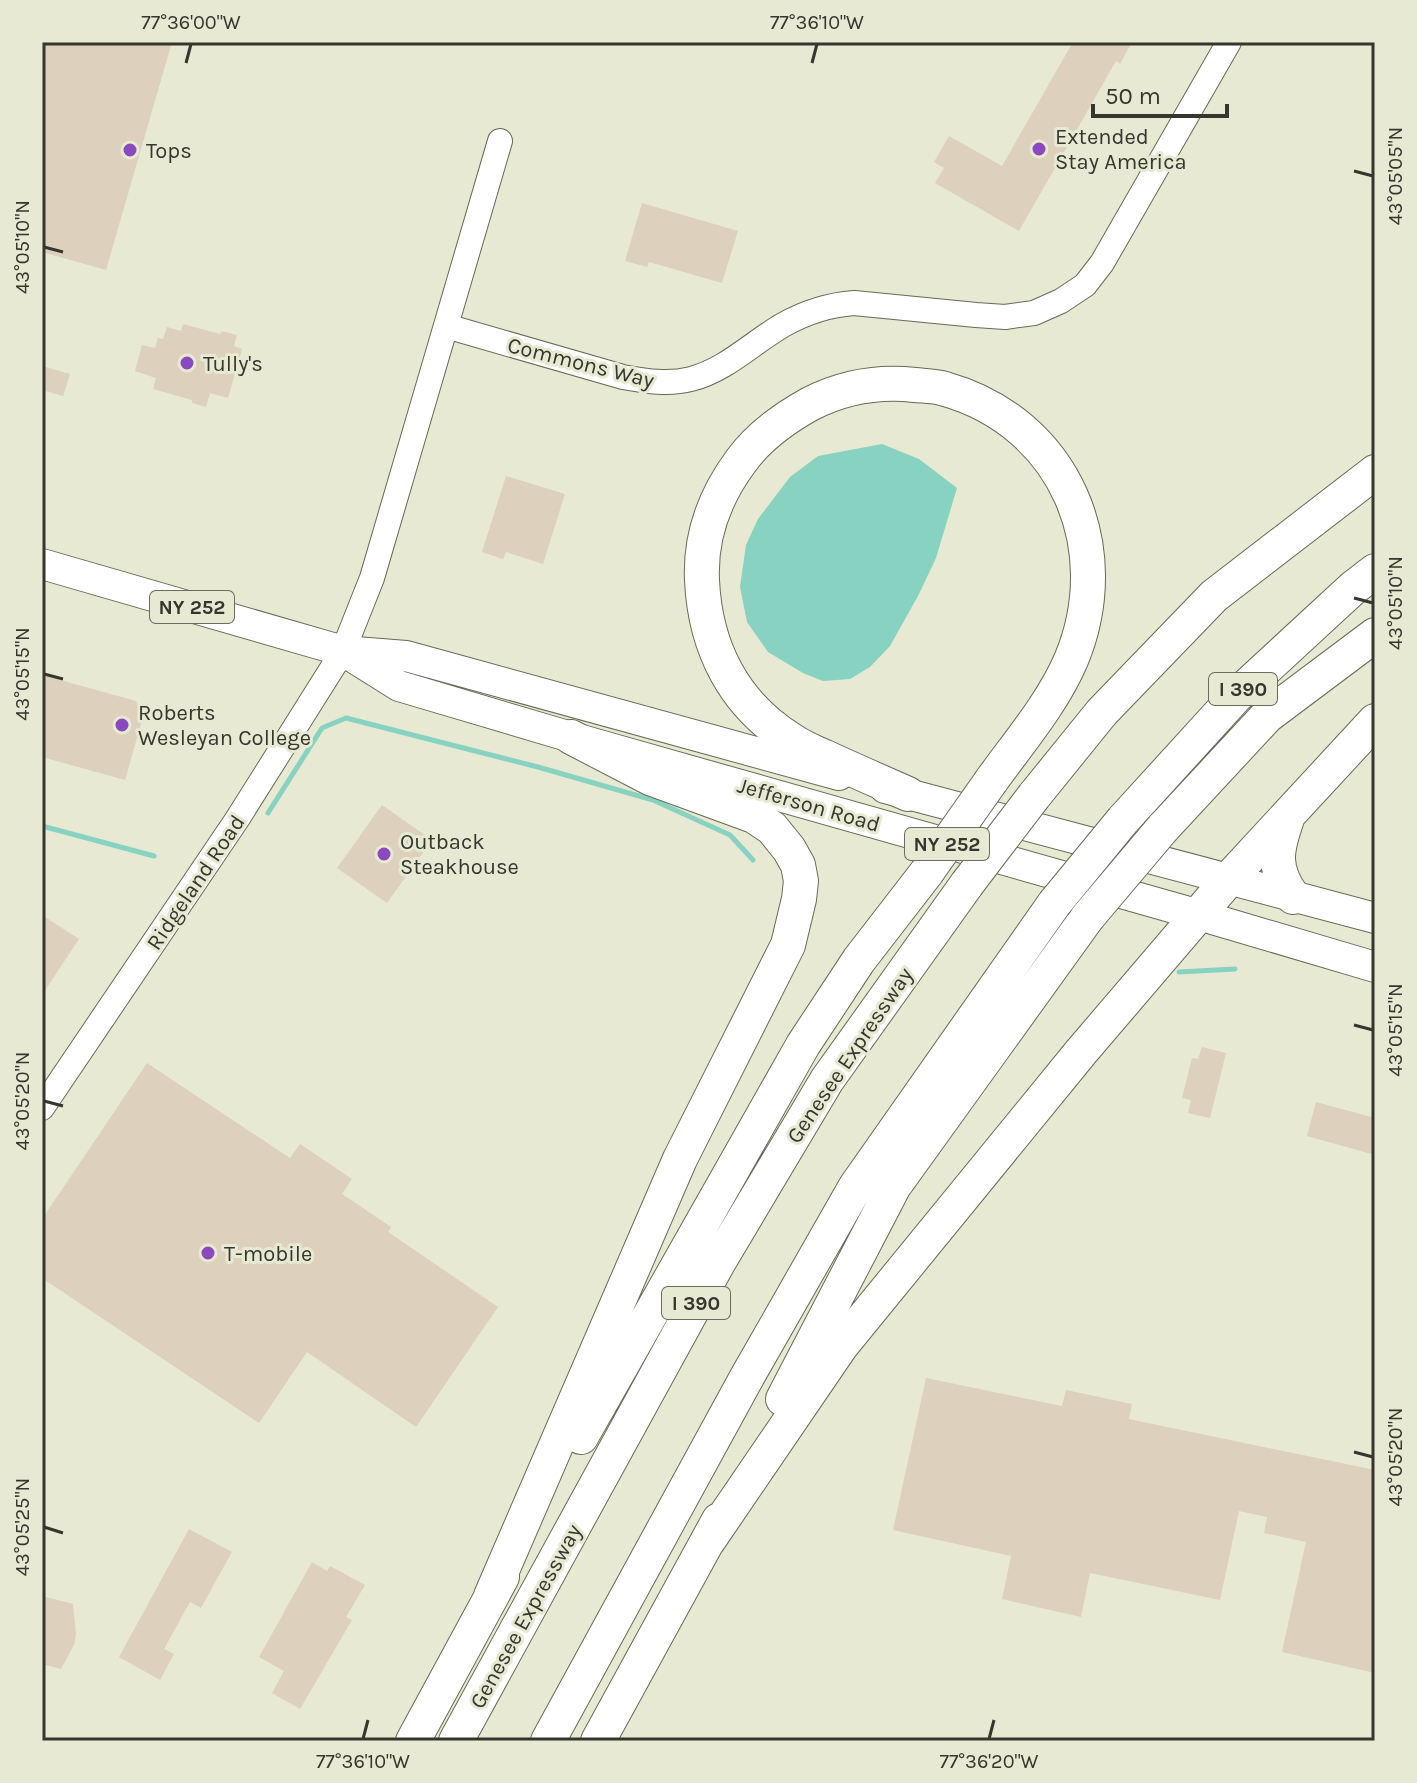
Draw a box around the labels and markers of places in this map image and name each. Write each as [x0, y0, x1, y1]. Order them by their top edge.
place label: Extended Stay America [1055, 124, 1187, 175]
place label: Tops [146, 138, 192, 164]
marker: Extended Stay America [1030, 140, 1048, 158]
marker: Tops [121, 141, 139, 159]
place label: Tully's [203, 351, 263, 377]
marker: Tully's [178, 354, 196, 372]
place label: Roberts Wesleyan College [138, 700, 311, 751]
marker: Roberts Wesleyan College [113, 716, 131, 734]
place label: Outback Steakhouse [400, 829, 519, 880]
marker: Outback Steakhouse [375, 845, 393, 863]
place label: T-mobile [224, 1241, 312, 1267]
marker: T-mobile [199, 1244, 217, 1262]

